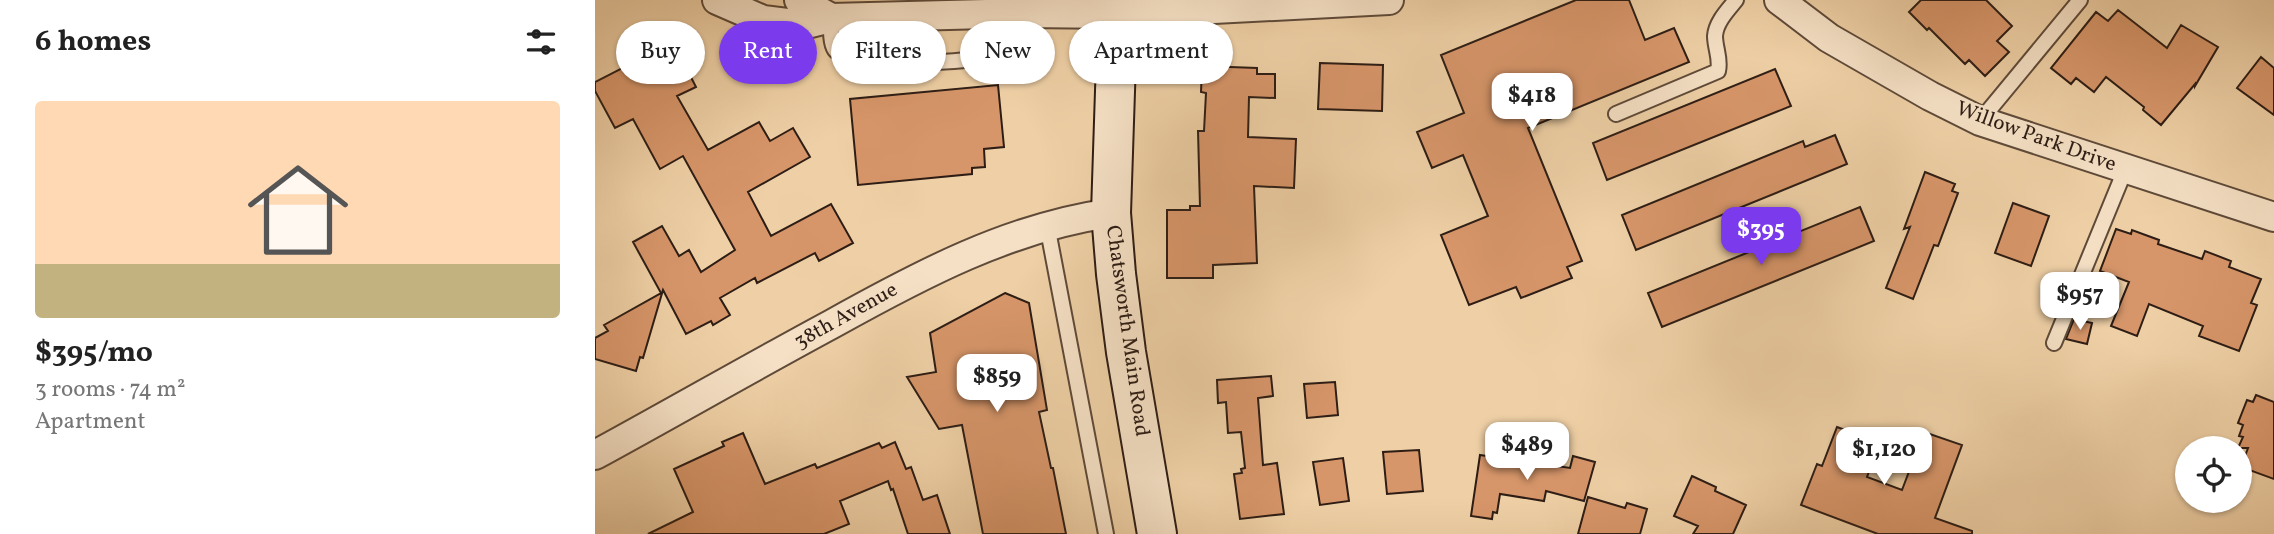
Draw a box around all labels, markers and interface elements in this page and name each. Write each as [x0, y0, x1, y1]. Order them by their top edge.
text: 6 homes [35, 21, 151, 63]
chip: Buy [616, 21, 705, 84]
chip: Rent [719, 21, 817, 84]
chip: Filters [831, 21, 946, 84]
chip: New [960, 21, 1055, 84]
chip: Apartment [1069, 21, 1233, 84]
icon: filters [522, 23, 560, 61]
pin: $418 [1491, 74, 1573, 133]
text: $418 [1508, 80, 1556, 112]
street label: Willow Park Drive [1952, 95, 2120, 179]
icon: home [235, 147, 361, 273]
pin: $395 [1720, 208, 1802, 267]
text: $395 [1737, 214, 1785, 246]
street label: Chatsworth Main Road [1098, 224, 1156, 438]
pin: $957 [2039, 272, 2121, 332]
street label: 38th Avenue [789, 276, 903, 356]
text: $957 [2056, 279, 2104, 311]
text: $395/mo [35, 332, 153, 374]
pin: $859 [956, 354, 1038, 414]
text: $859 [973, 361, 1021, 393]
text: 3 rooms · 74 m² [35, 374, 185, 406]
text: Apartment [35, 406, 146, 438]
pin: $489 [1486, 422, 1568, 482]
pin: $1,120 [1827, 428, 1941, 487]
text: $489 [1501, 429, 1553, 461]
text: $1,120 [1852, 434, 1916, 466]
map controls [2175, 436, 2252, 513]
button: locate [2175, 436, 2252, 513]

